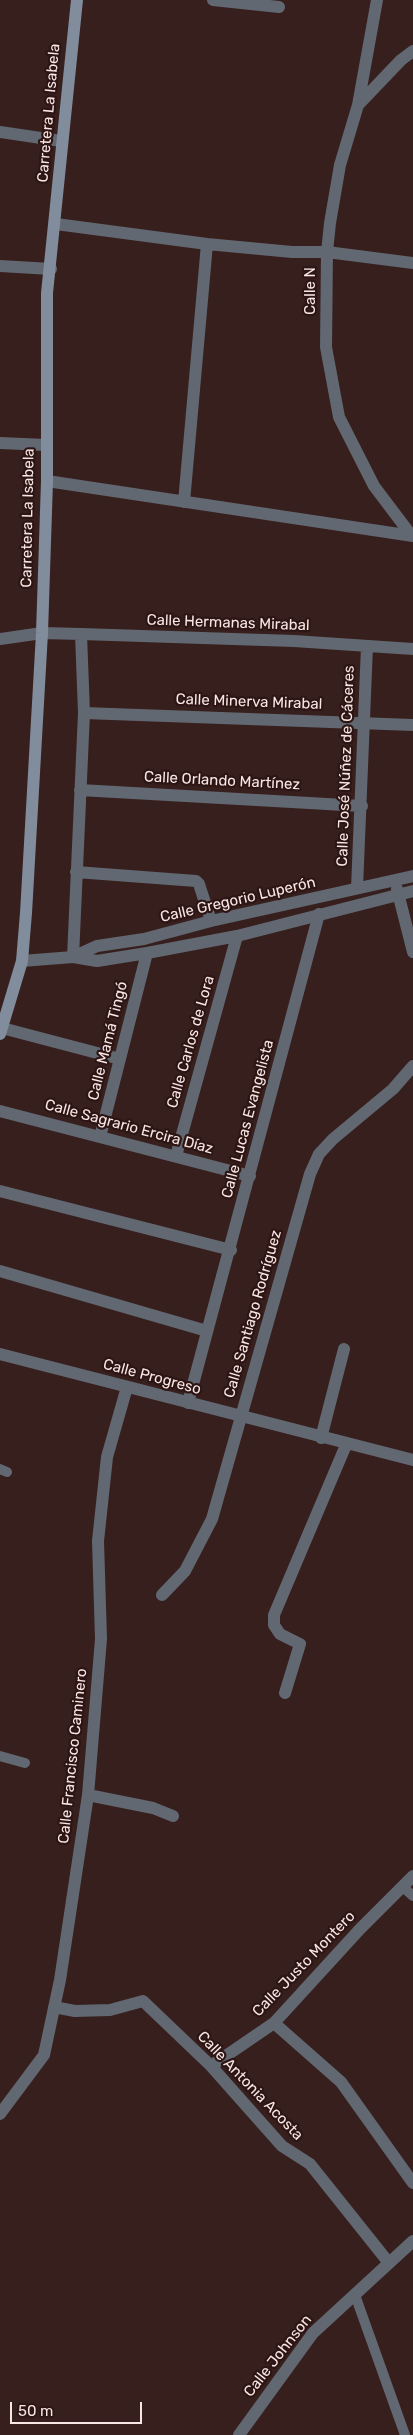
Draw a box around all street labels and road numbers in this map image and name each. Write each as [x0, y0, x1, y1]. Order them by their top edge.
street label: Carretera La Isabela [34, 43, 64, 183]
street label: Calle N [302, 267, 320, 315]
street label: Carretera La Isabela [18, 448, 38, 588]
street label: Calle Hermanas Mirabal [146, 611, 310, 635]
street label: Calle José Núñez de Cáceres [333, 665, 359, 867]
street label: Calle Minerva Mirabal [175, 690, 323, 714]
street label: Calle Orlando Martínez [144, 768, 300, 794]
street label: Calle Gregorio Luperón [159, 873, 317, 927]
street label: Calle Carlos de Lora [163, 974, 219, 1110]
street label: Calle Mamá Tingó [85, 980, 131, 1102]
street label: Calle Lucas Evangelista [218, 1038, 278, 1200]
street label: Calle Sagrario Ercira Díaz [43, 1096, 215, 1158]
street label: Calle Santiago Rodríguez [220, 1228, 286, 1400]
street label: Calle Progreso [101, 1355, 203, 1399]
street label: Calle Francisco Caminero [55, 1667, 91, 1845]
street label: Calle Justo Montero [249, 1907, 359, 2021]
street label: Calle Antonia Acosta [193, 2028, 307, 2144]
street label: Calle Johnson [240, 2311, 316, 2401]

